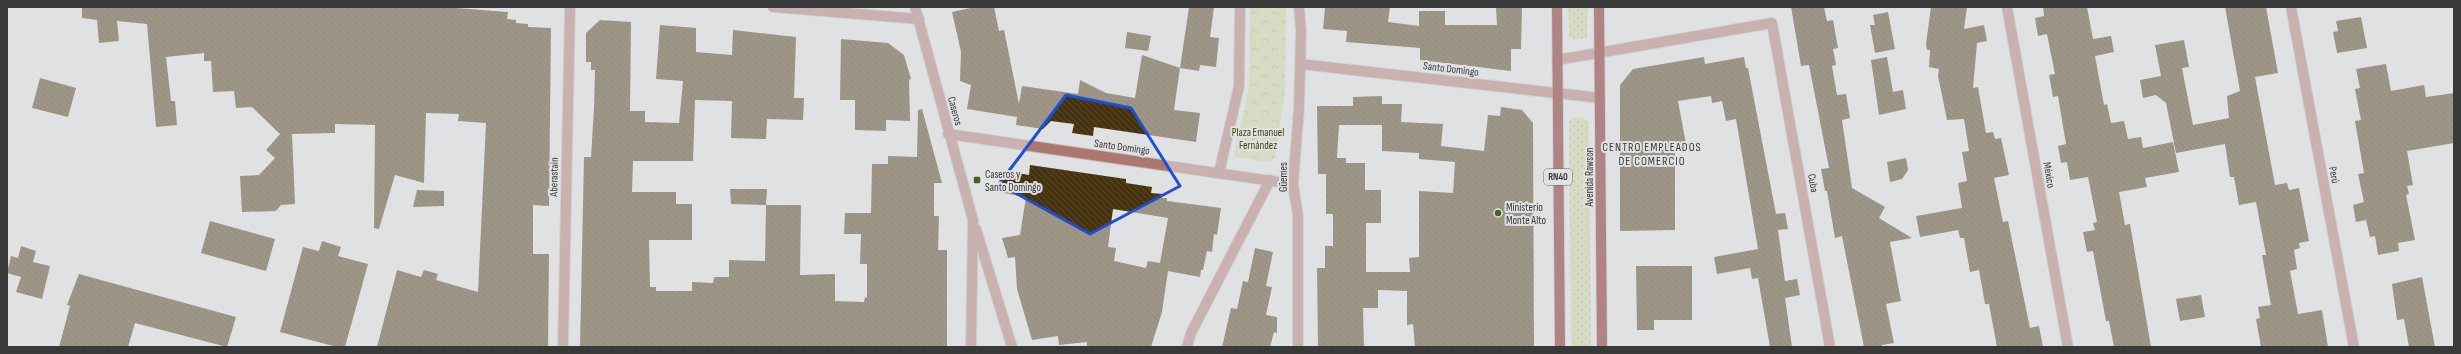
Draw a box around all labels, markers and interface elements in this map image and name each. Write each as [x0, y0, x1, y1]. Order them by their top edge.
street label: Santo Domingo [1422, 59, 1480, 79]
street label: Caseros [945, 95, 965, 127]
park label: Plaza Emanuel Fernández [1232, 126, 1284, 152]
street label: Santo Domingo [1093, 137, 1151, 157]
district label: CENTRO EMPLEADOS DE COMERCIO [1602, 140, 1702, 169]
street label: Avenida Rawson [1583, 147, 1596, 208]
street label: Aberastain [547, 157, 561, 198]
street label: México [2040, 161, 2058, 189]
street label: Güemes [1277, 162, 1290, 192]
street label: Perú [2326, 166, 2342, 185]
place label: Caseros y Santo Domingo [985, 168, 1041, 194]
road number: RN40 [1544, 169, 1572, 185]
street label: Cuba [1805, 173, 1821, 193]
marker: Caseros y Santo Domingo [972, 175, 982, 185]
place label: Ministerio Monte Alto [1506, 201, 1546, 227]
marker: Ministerio Monte Alto [1493, 208, 1503, 218]

